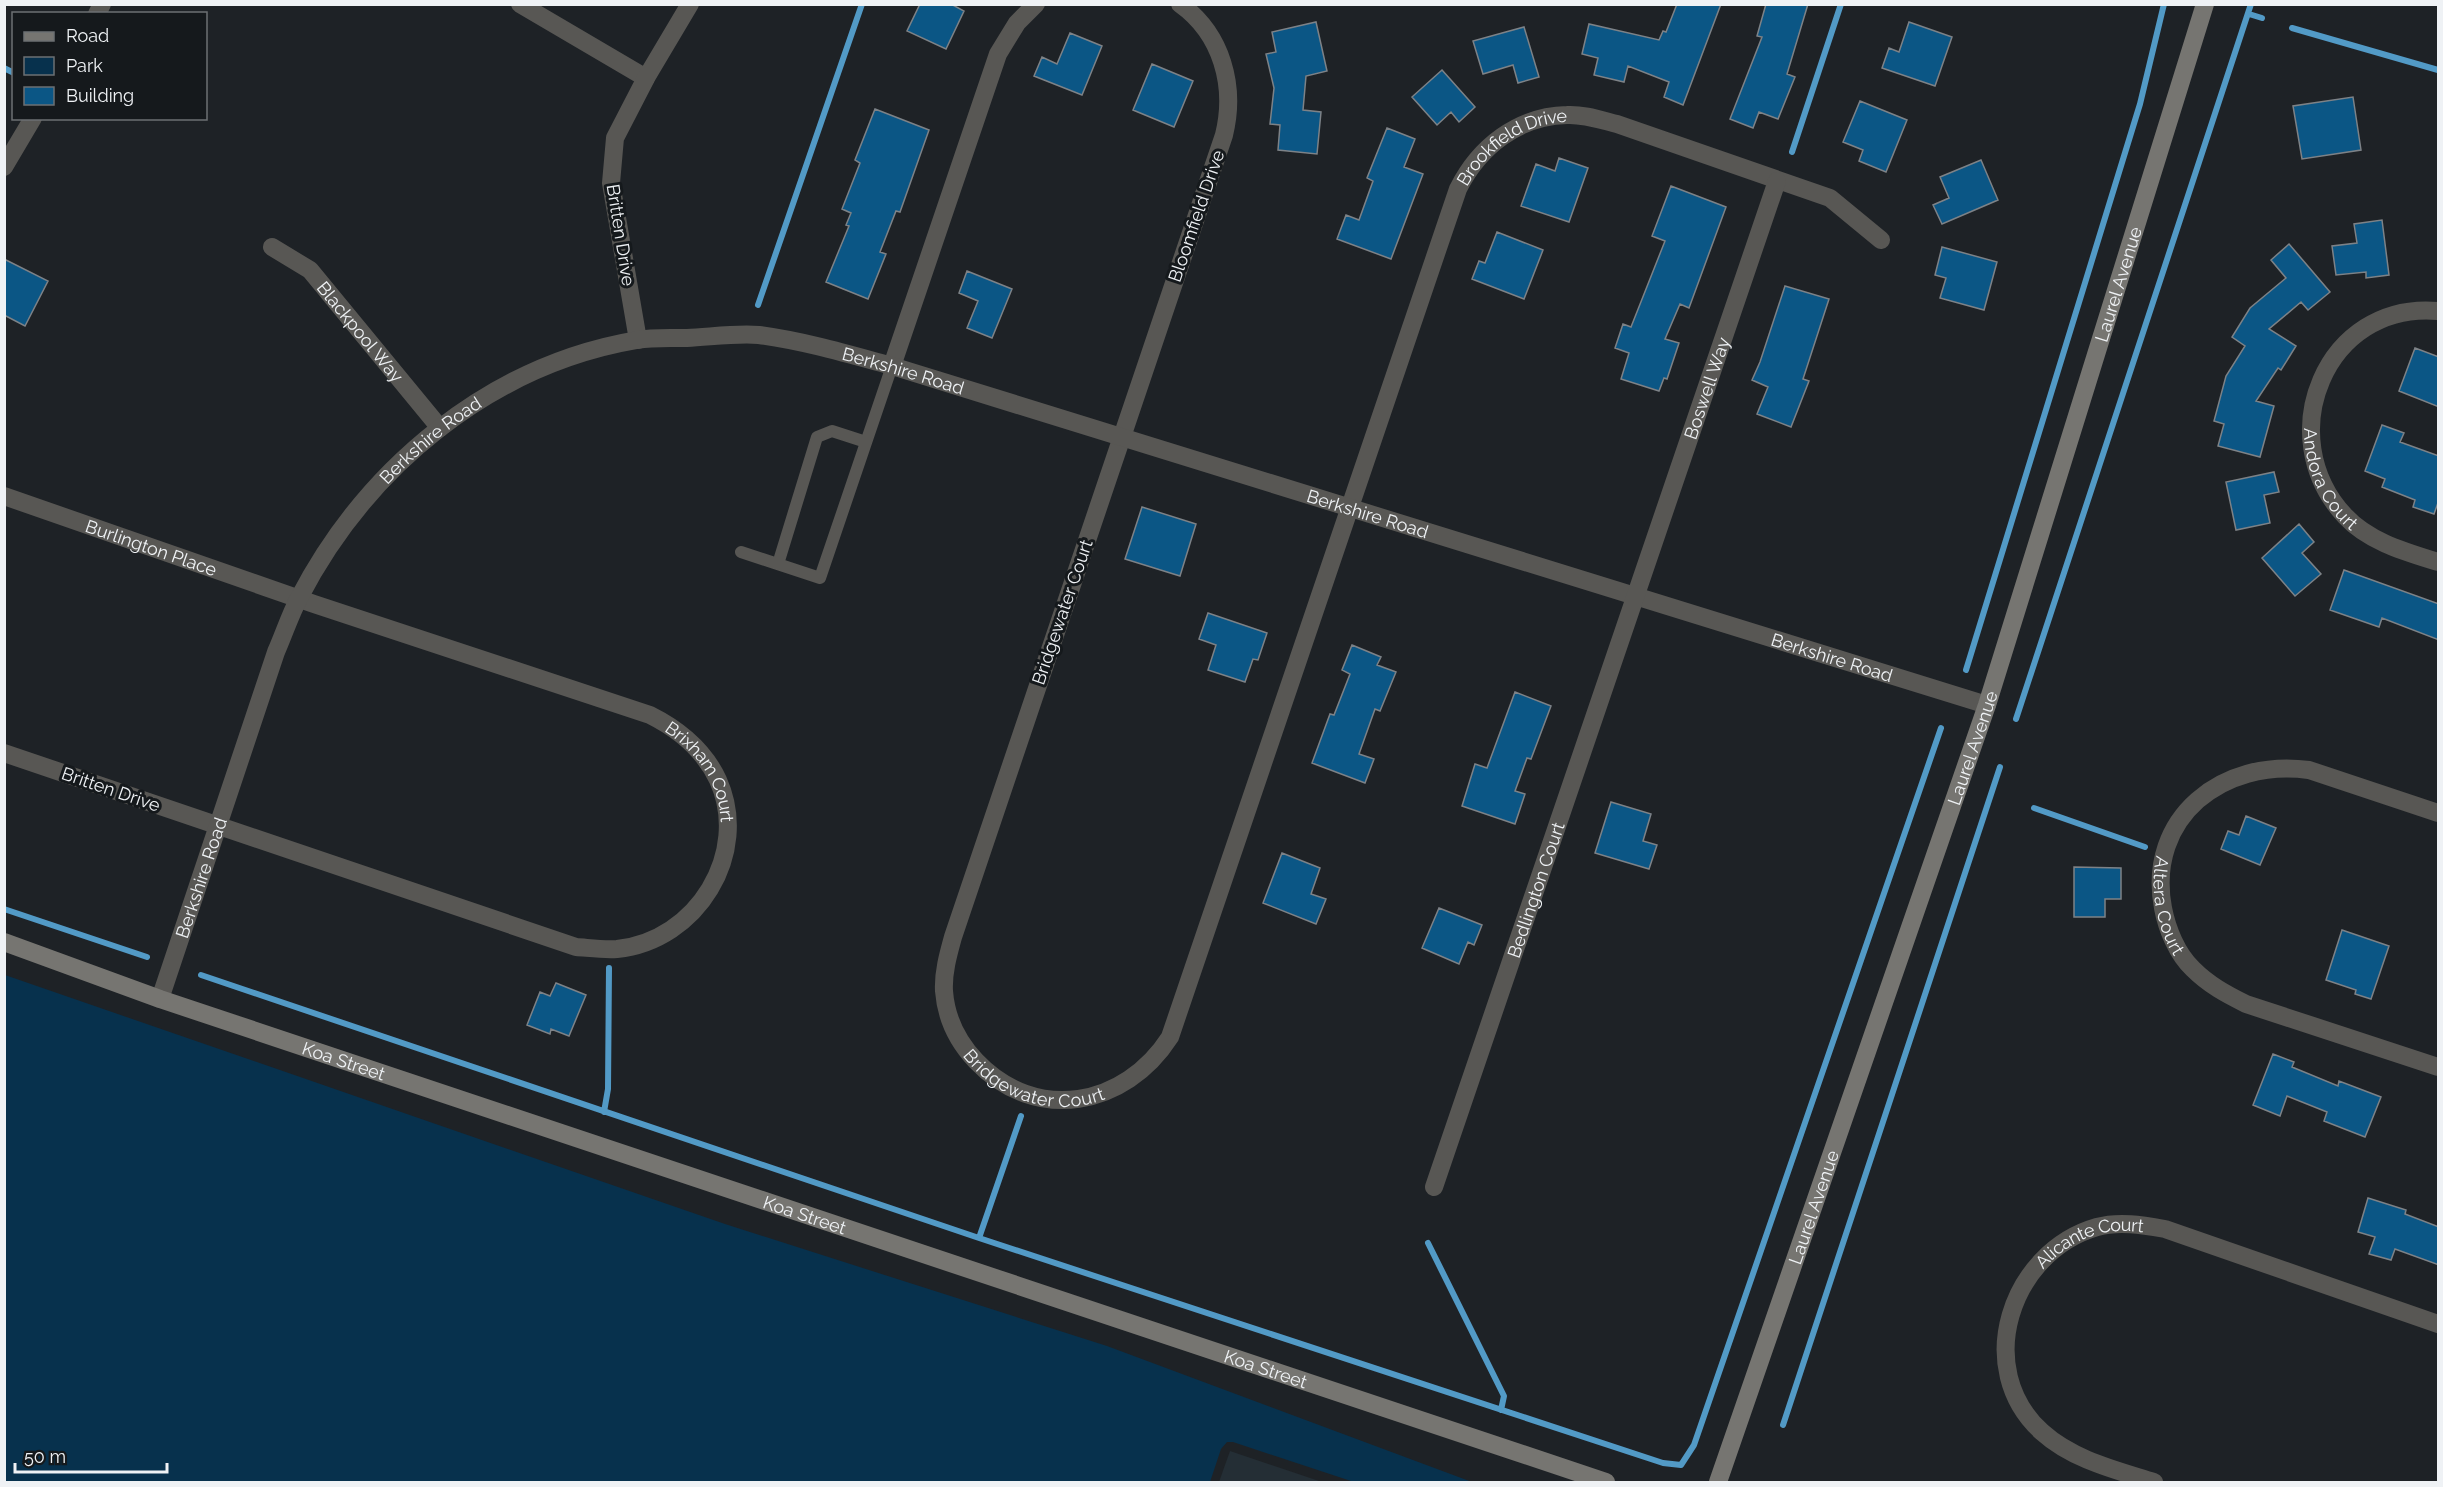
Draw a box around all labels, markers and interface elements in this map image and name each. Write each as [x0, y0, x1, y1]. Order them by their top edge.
legend [12, 12, 207, 120]
text: Road [66, 25, 109, 46]
text: Park [66, 55, 103, 76]
text: Building [66, 85, 134, 106]
street label: Brookfield Drive [1452, 104, 1568, 189]
street label: Bloomfield Drive [1164, 147, 1229, 285]
street label: Britten Drive [603, 183, 639, 288]
street label: Laurel Avenue [2090, 224, 2146, 344]
street label: Blackpool Way [313, 277, 408, 386]
street label: Boswell Way [1679, 334, 1734, 442]
street label: Berkshire Road [840, 342, 967, 398]
street label: Berkshire Road [375, 392, 485, 488]
street label: Andora Court [2300, 428, 2362, 534]
street label: Berkshire Road [1304, 485, 1431, 542]
street label: Burlington Place [83, 515, 220, 580]
street label: Bridgewater Court [1027, 537, 1097, 687]
street label: Berkshire Road [1769, 628, 1895, 686]
street label: Laurel Avenue [1943, 688, 2001, 808]
street label: Brixham Court [662, 716, 738, 823]
street label: Britten Drive [59, 762, 163, 816]
street label: Berkshire Road [171, 815, 231, 941]
street label: Bedlington Court [1502, 819, 1568, 960]
street label: Altera Court [2150, 855, 2189, 959]
street label: Koa Street [300, 1037, 388, 1084]
street label: Bridgewater Court [960, 1045, 1107, 1111]
street label: Laurel Avenue [1784, 1147, 1843, 1267]
street label: Koa Street [761, 1191, 849, 1238]
street label: Alicante Court [2030, 1213, 2145, 1272]
street label: Koa Street [1222, 1345, 1310, 1392]
scale bar [15, 1436, 166, 1474]
text: 50 m [24, 1446, 66, 1467]

